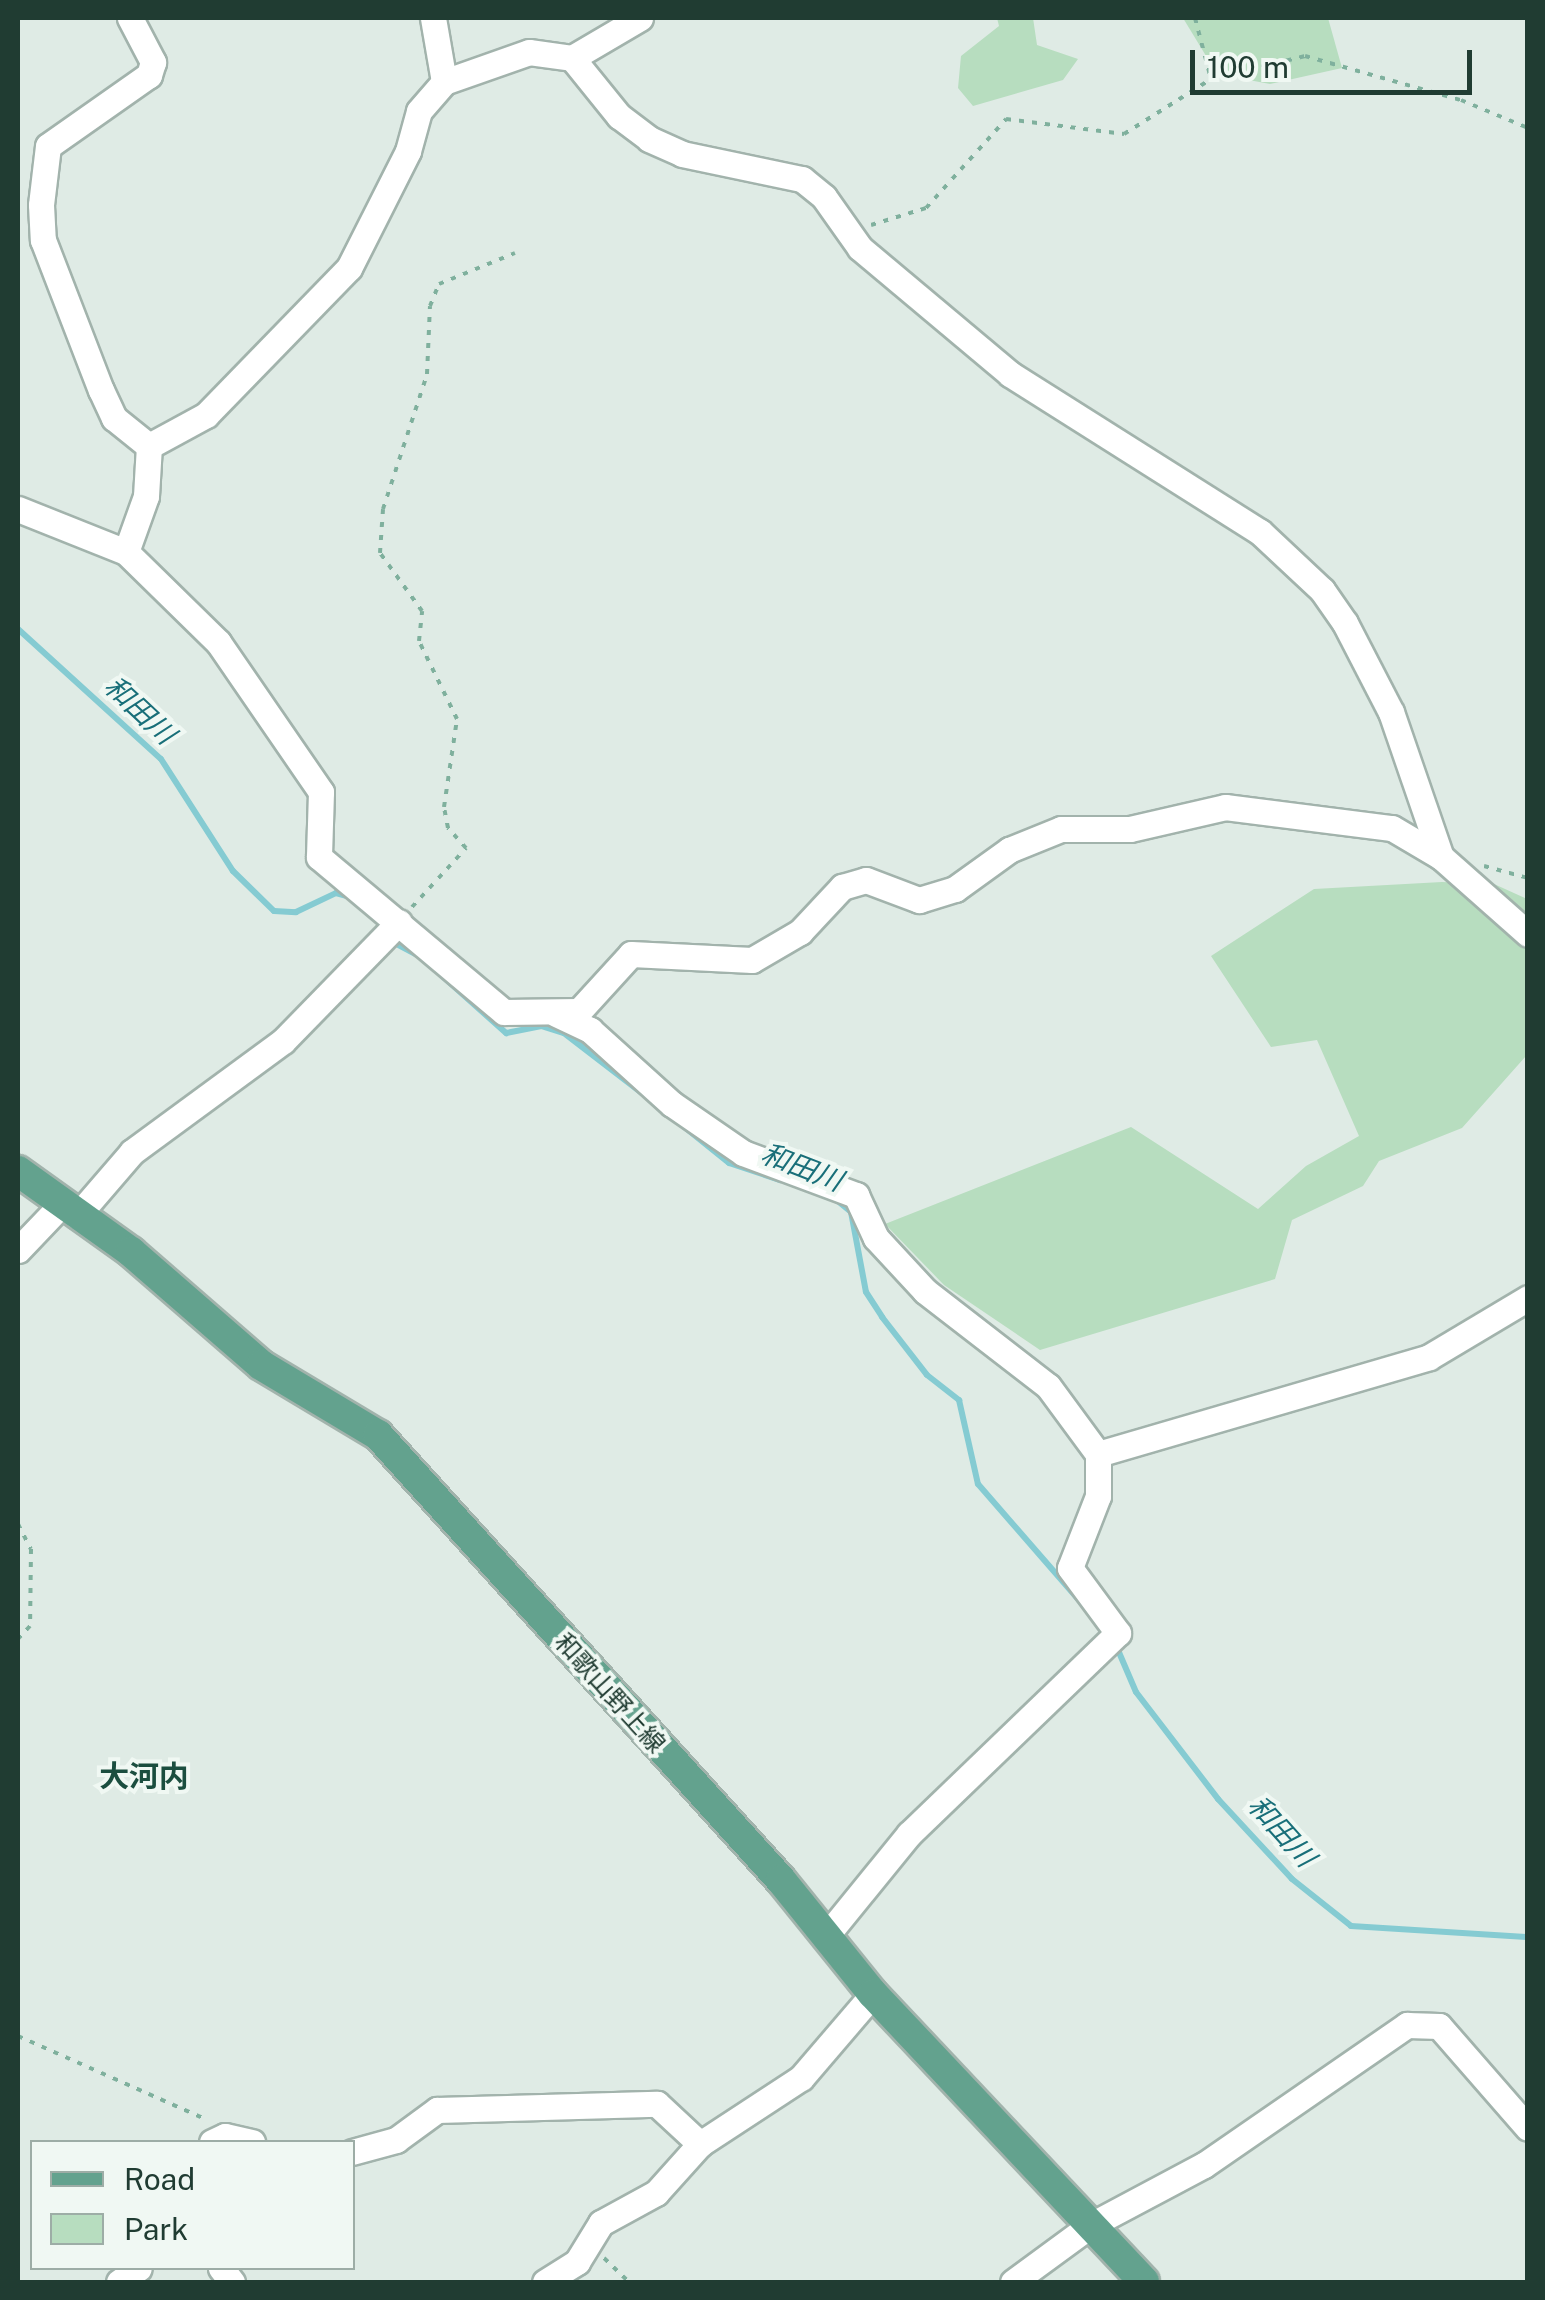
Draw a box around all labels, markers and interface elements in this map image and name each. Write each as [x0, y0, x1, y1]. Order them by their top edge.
scale bar [1195, 30, 1478, 92]
text: 100 m [1207, 49, 1289, 85]
water label: 和田川 [98, 669, 182, 751]
water label: 和田川 [757, 1136, 847, 1198]
street label: 和歌山野上線 [549, 1627, 671, 1759]
district label: 大河内 [99, 1758, 189, 1794]
water label: 和田川 [1241, 1789, 1323, 1873]
legend [30, 2140, 355, 2270]
text: Road [124, 2161, 195, 2197]
text: Park [124, 2211, 188, 2247]

